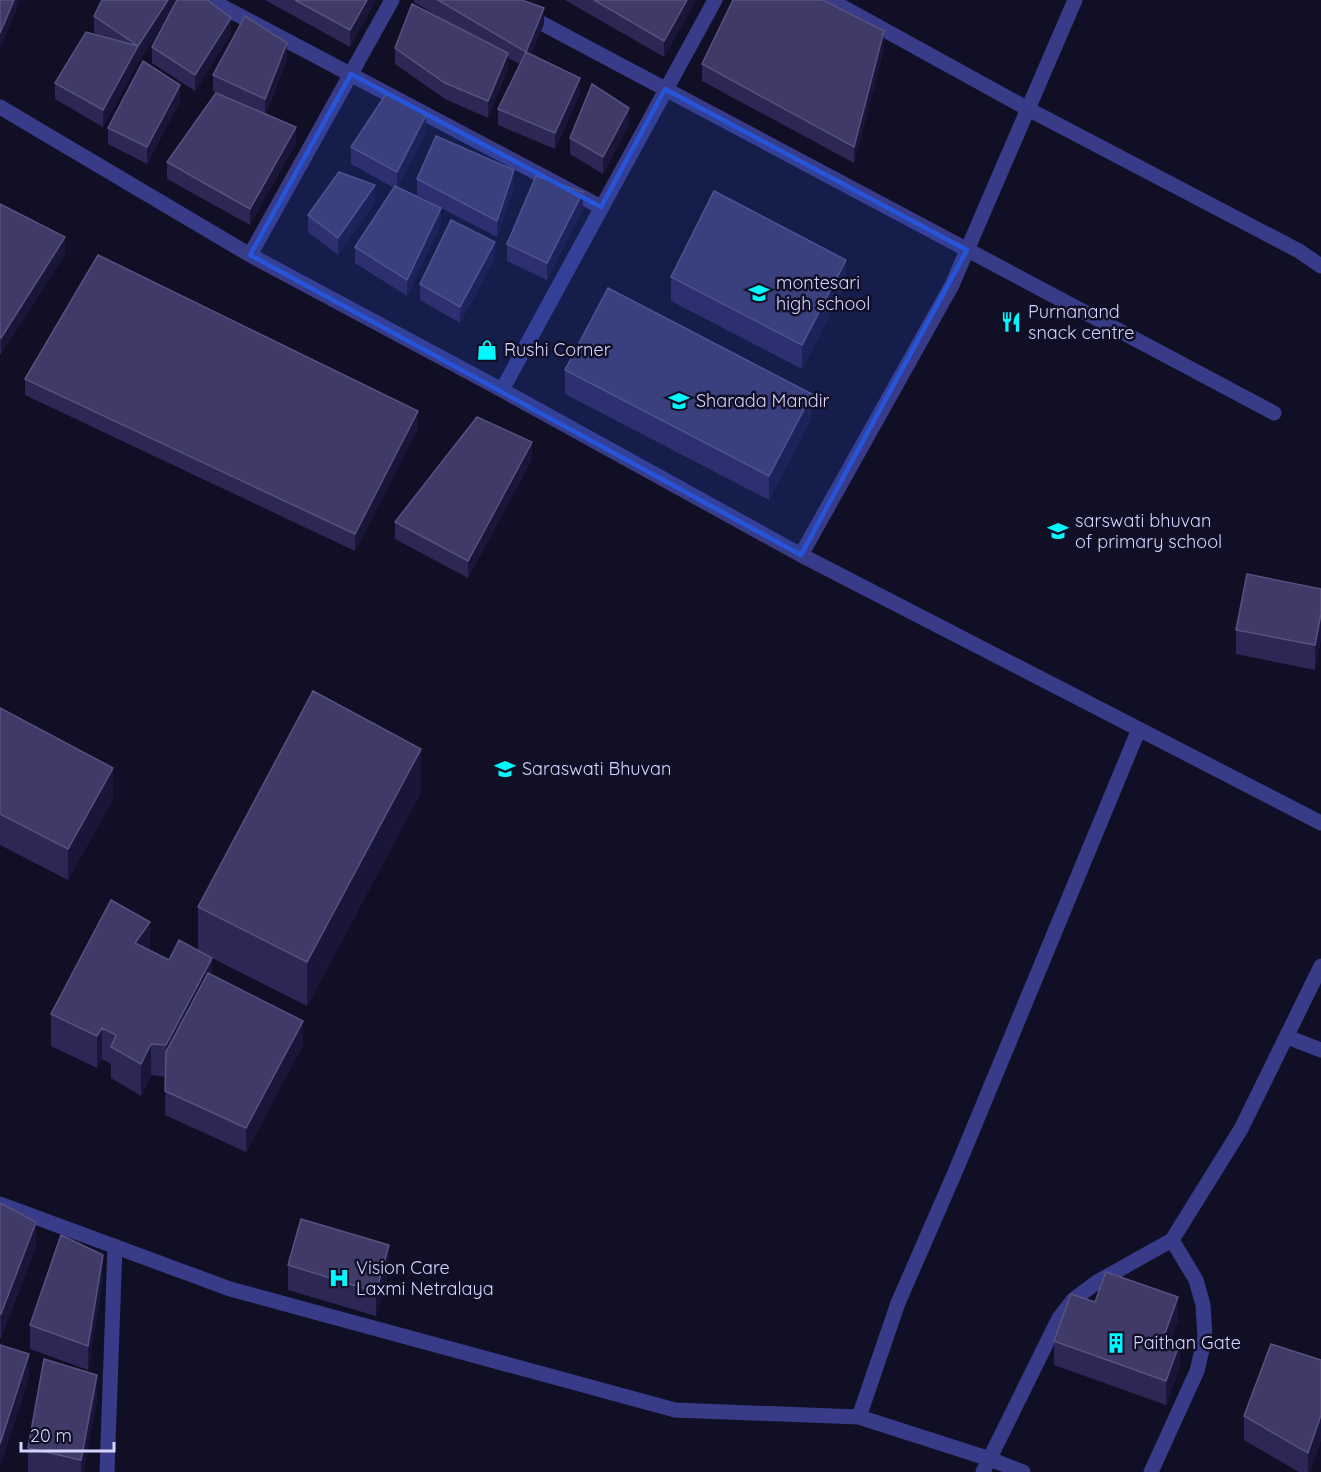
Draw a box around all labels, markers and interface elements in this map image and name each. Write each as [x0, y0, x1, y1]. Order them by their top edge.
place label: montesari high school [776, 271, 870, 315]
school or university icon: montesari high school [747, 281, 771, 305]
place label: Purnanand snack centre [1028, 300, 1134, 344]
restaurant icon: Purnanand snack centre [999, 310, 1023, 334]
shop icon: Rushi Corner [475, 338, 499, 362]
place label: Rushi Corner [504, 338, 611, 361]
school or university icon: Sharada Mandir [667, 389, 691, 413]
place label: Sharada Mandir [696, 389, 830, 412]
place label: sarswati bhuvan of primary school [1075, 509, 1222, 553]
school or university icon: sarswati bhuvan of primary school [1046, 519, 1070, 543]
school or university icon: Saraswati Bhuvan [493, 757, 517, 781]
place label: Saraswati Bhuvan [522, 757, 671, 780]
place label: Vision Care Laxmi Netralaya [356, 1256, 494, 1300]
hospital icon: Vision Care Laxmi Netralaya [327, 1266, 351, 1290]
building icon: Paithan Gate [1104, 1331, 1128, 1355]
place label: Paithan Gate [1133, 1331, 1241, 1354]
scale bar [21, 1415, 114, 1453]
text: 20 m [30, 1424, 72, 1447]

